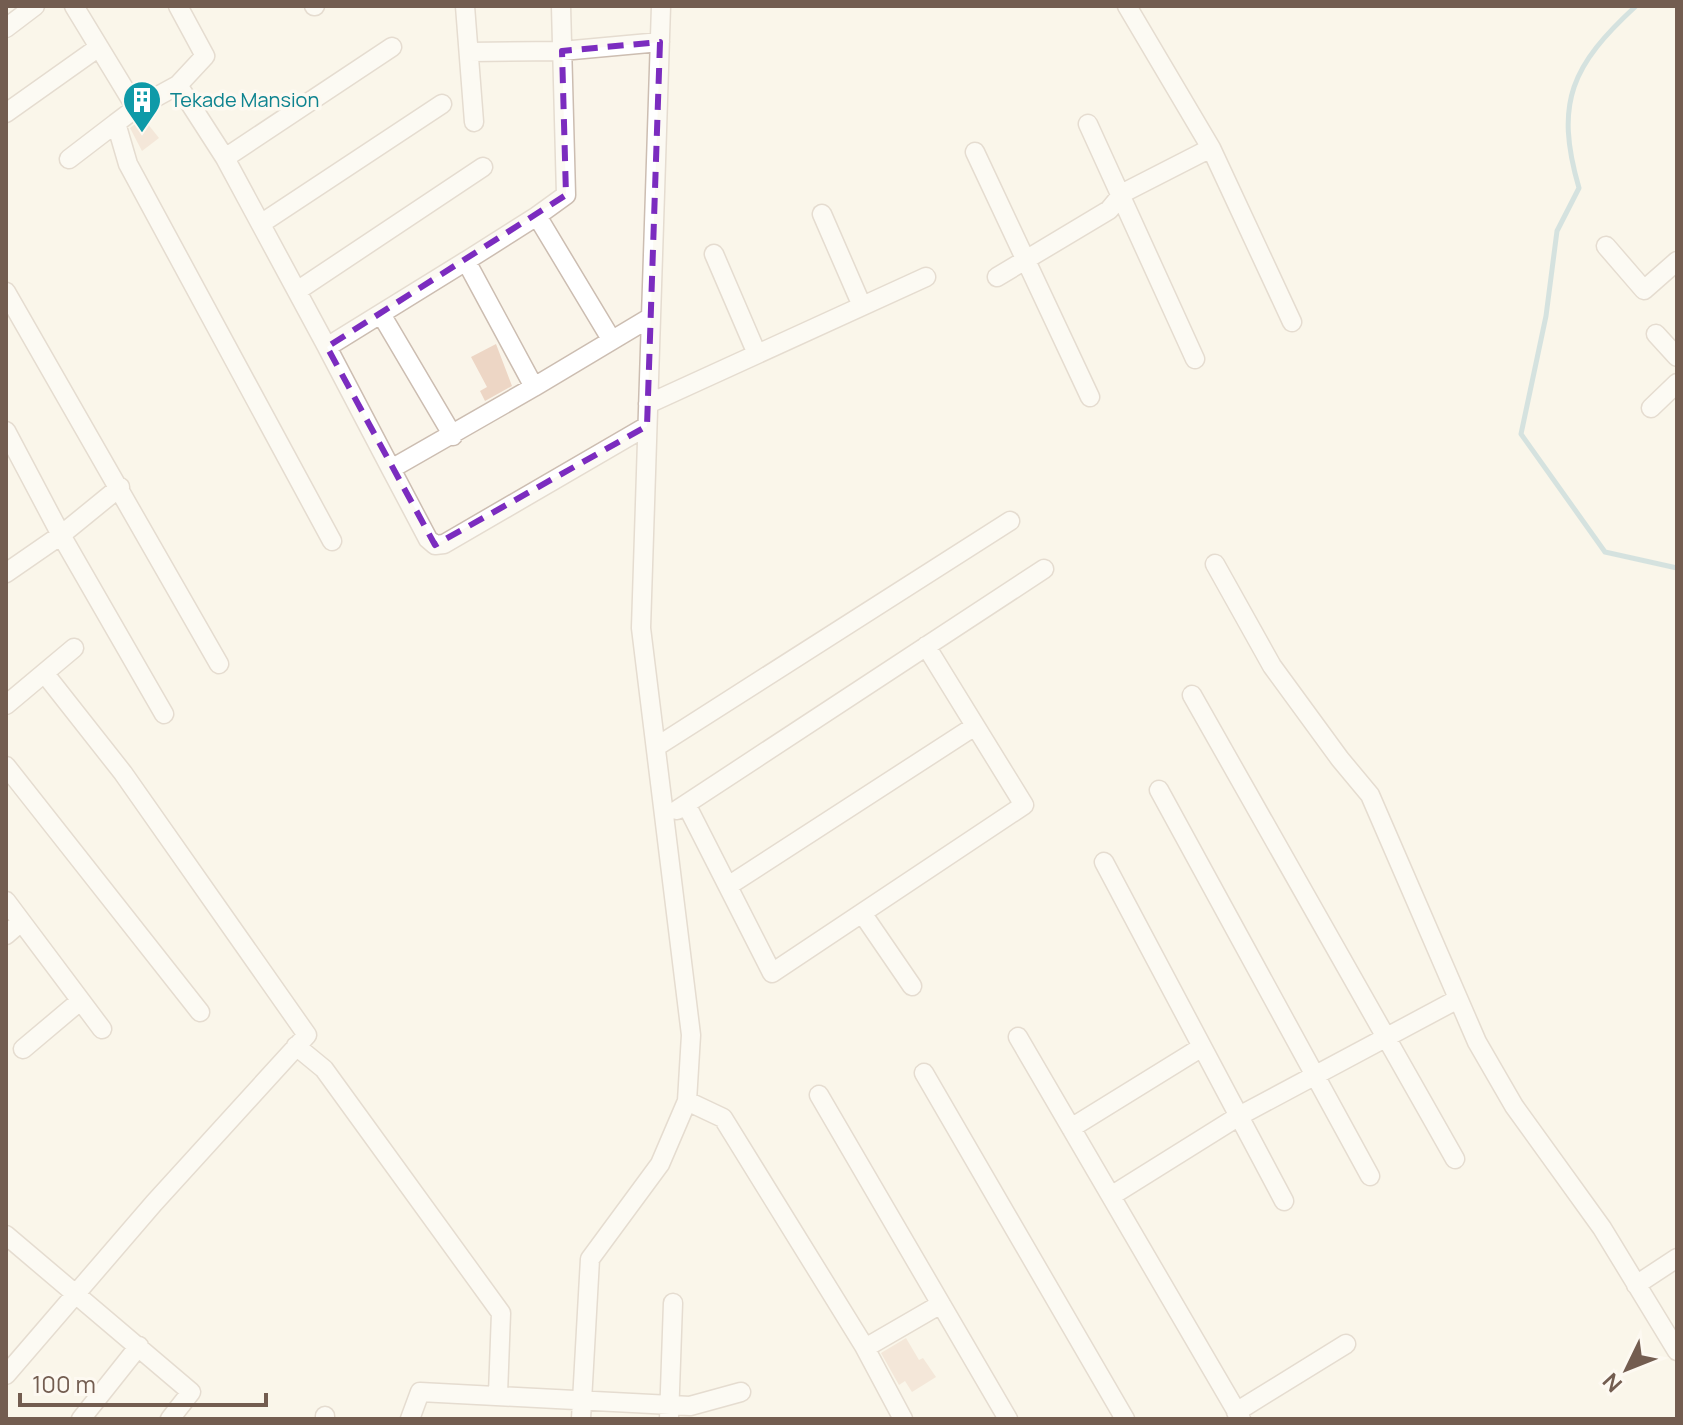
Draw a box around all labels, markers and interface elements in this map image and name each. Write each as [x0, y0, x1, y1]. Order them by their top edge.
building icon: Tekade Mansion [121, 79, 163, 134]
place label: Tekade Mansion [170, 86, 319, 113]
north arrow [1587, 1329, 1667, 1409]
scale bar [20, 1357, 266, 1407]
text: 100 m [32, 1367, 96, 1400]
text: N [1596, 1367, 1629, 1399]

